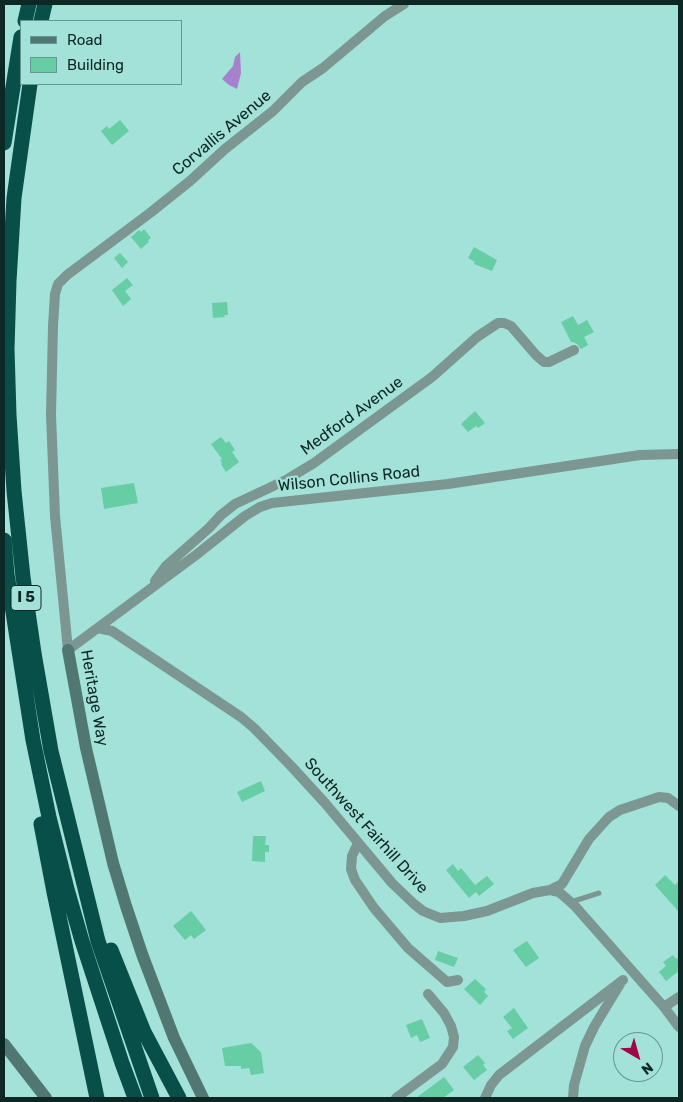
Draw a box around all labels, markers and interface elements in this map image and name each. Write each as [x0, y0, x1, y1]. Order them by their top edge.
legend [20, 20, 182, 85]
text: Road [67, 31, 103, 49]
text: Building [67, 56, 124, 74]
street label: Corvallis Avenue [169, 86, 275, 180]
street label: Medford Avenue [297, 372, 407, 460]
street label: Wilson Collins Road [277, 462, 421, 496]
road number: I 5 [11, 586, 41, 610]
street label: Heritage Way [76, 648, 112, 748]
street label: Southwest Fairhill Drive [300, 754, 432, 898]
north arrow [613, 1032, 663, 1082]
text: N [638, 1059, 656, 1078]

